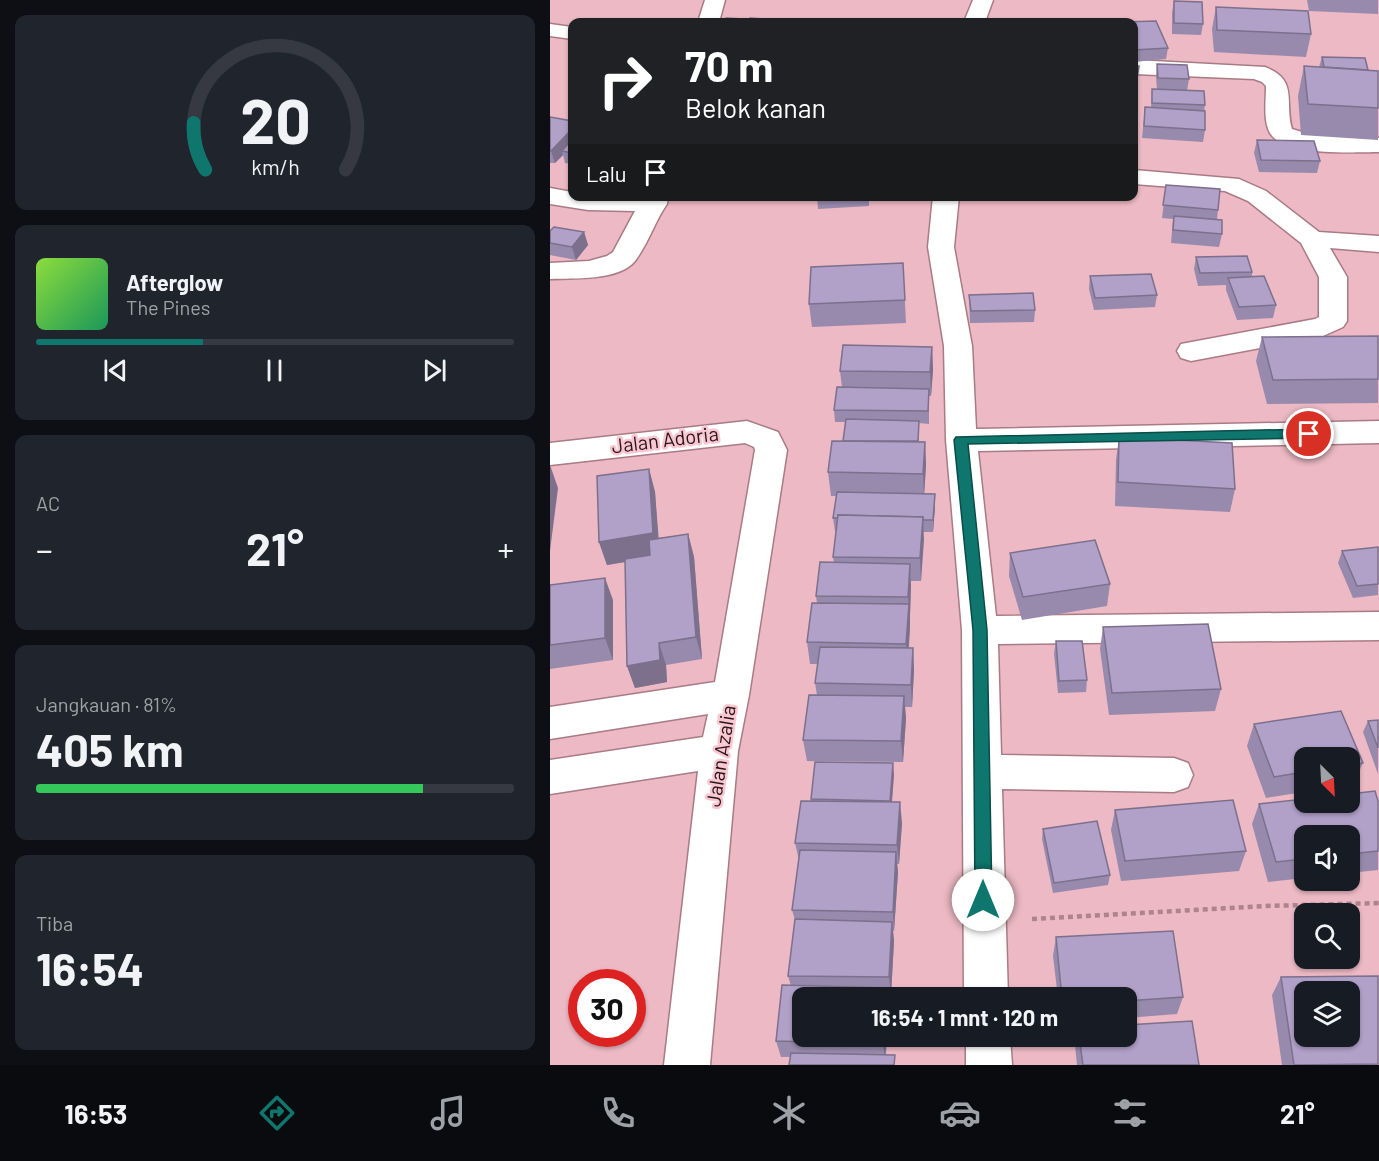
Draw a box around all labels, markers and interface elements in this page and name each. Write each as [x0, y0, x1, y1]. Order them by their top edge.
text: 70 m [685, 40, 773, 90]
icon: right [586, 42, 664, 120]
text: 20 [240, 82, 310, 156]
text: Belok kanan [685, 91, 826, 123]
text: km/h [251, 154, 299, 179]
icon: arrive [639, 156, 672, 189]
text: Lalu [586, 160, 627, 186]
text: Afterglow [126, 269, 223, 295]
text: The Pines [126, 295, 210, 319]
icon: previous [99, 354, 132, 387]
icon: pause [258, 354, 291, 387]
icon: next [418, 354, 451, 387]
pin [1283, 408, 1334, 459]
icon: arrive [1292, 417, 1325, 450]
street label: Jalan Adoria [610, 421, 720, 457]
text: AC [36, 491, 60, 515]
text: 21° [246, 521, 304, 575]
text: − [36, 529, 53, 569]
text: + [498, 529, 514, 569]
text: Jangkauan · 81% [36, 692, 177, 716]
street label: Jalan Azalia [700, 703, 740, 808]
text: 405 km [36, 722, 184, 776]
north arrow [1294, 747, 1360, 813]
map controls [1294, 747, 1360, 1047]
button: sound [1294, 825, 1360, 891]
position arrow [951, 868, 1015, 932]
button: search [1294, 903, 1360, 969]
text: Tiba [36, 911, 73, 935]
text: 16:54 [36, 941, 144, 995]
speed limit sign: 30 [568, 969, 646, 1047]
button: layers [1294, 981, 1360, 1047]
text: 16:54 · 1 mnt · 120 m [871, 1004, 1058, 1030]
icon: directions [256, 1092, 298, 1134]
icon: music [427, 1092, 469, 1134]
icon: phone [597, 1092, 639, 1134]
icon: climate [768, 1092, 810, 1134]
icon: car [939, 1092, 981, 1134]
icon: filters [1109, 1092, 1151, 1134]
text: 16:53 [64, 1097, 127, 1129]
text: 21° [1280, 1097, 1315, 1129]

